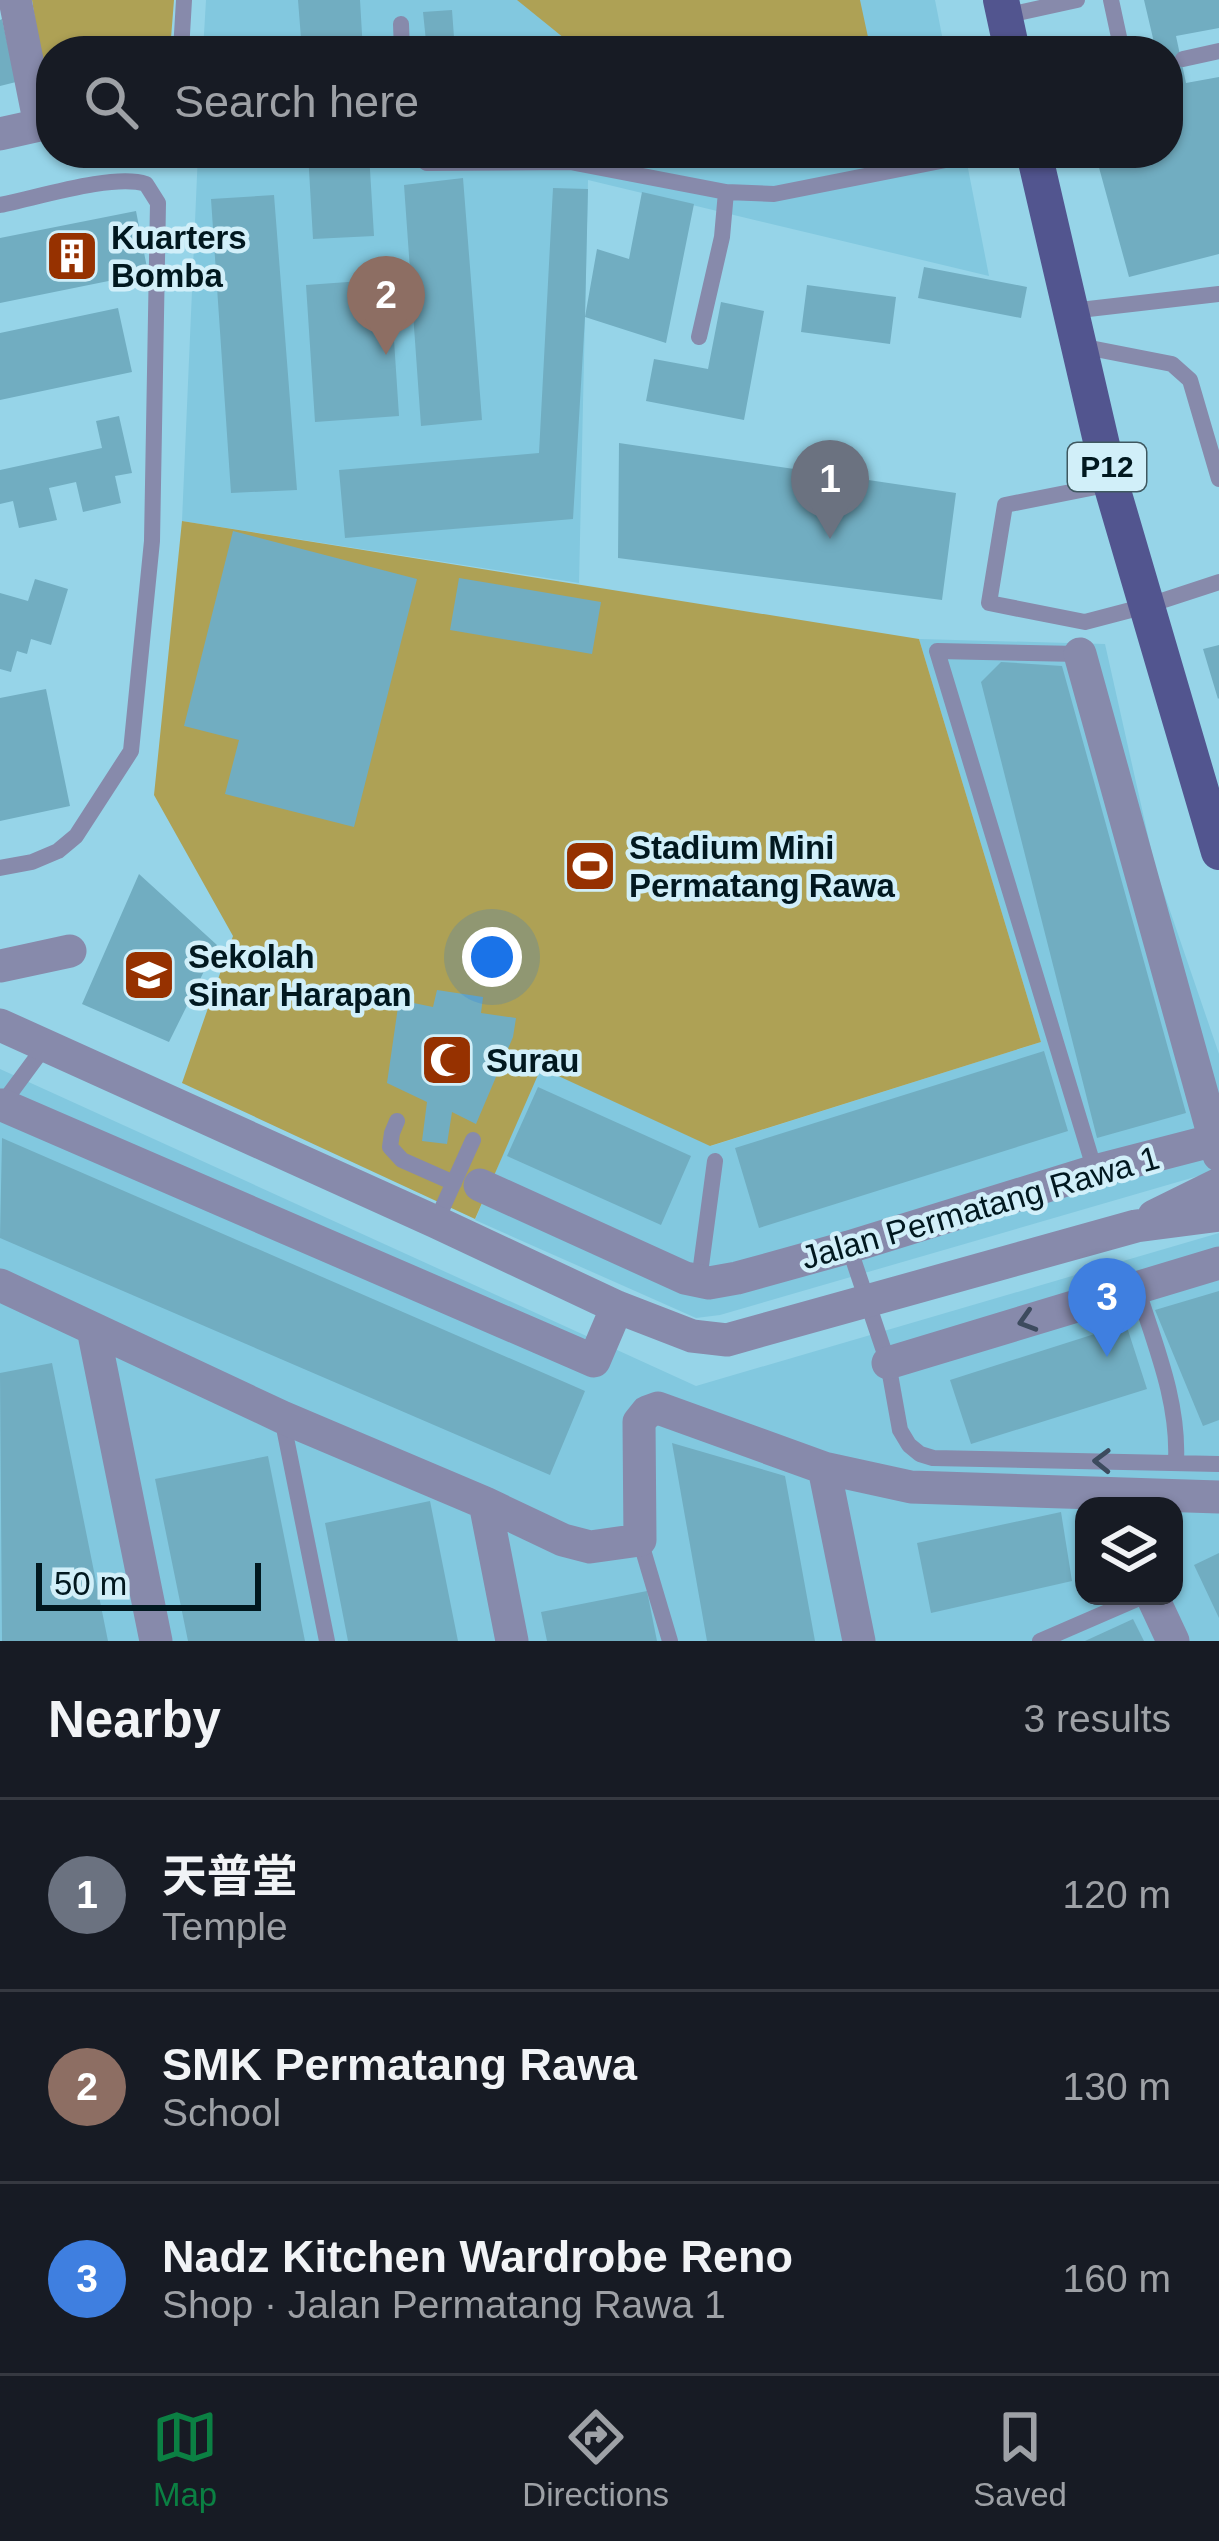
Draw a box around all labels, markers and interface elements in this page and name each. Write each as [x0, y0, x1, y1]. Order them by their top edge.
search box [36, 36, 1183, 168]
icon: search [78, 69, 144, 135]
text: Search here [174, 76, 419, 127]
place label: Kuarters Bomba [111, 219, 247, 294]
building icon: Kuarters Bomba [44, 228, 100, 284]
pin: 2 [347, 256, 425, 355]
pin: 1 [791, 440, 869, 539]
road number: P12 [1068, 443, 1146, 491]
place label: Stadium Mini Permatang Rawa [629, 829, 896, 904]
sports icon: Stadium Mini Permatang Rawa [562, 838, 618, 894]
your location [462, 927, 522, 987]
place label: Sekolah Sinar Harapan [188, 938, 412, 1013]
school or university icon: Sekolah Sinar Harapan [121, 947, 177, 1003]
mosque icon: Surau [419, 1032, 475, 1088]
place label: Surau [486, 1042, 580, 1079]
street label: Jalan Permatang Rawa 1 [797, 1139, 1163, 1276]
pin: 3 [1068, 1258, 1146, 1357]
one-way arrow [1017, 1307, 1038, 1332]
one-way arrow [1092, 1448, 1111, 1474]
map controls [1075, 1497, 1183, 1605]
button: layers [1075, 1497, 1183, 1605]
scale bar [36, 1557, 261, 1610]
text: 50 m [54, 1565, 127, 1602]
text: Nearby [48, 1691, 221, 1748]
text: 3 results [1024, 1697, 1171, 1740]
text: 天普堂 [162, 1851, 297, 1902]
text: 1 [76, 1873, 98, 1916]
text: 120 m [1063, 1873, 1171, 1916]
text: Temple [162, 1905, 288, 1948]
text: SMK Permatang Rawa [162, 2039, 637, 2090]
text: 2 [76, 2065, 98, 2108]
text: 130 m [1063, 2065, 1171, 2108]
text: School [162, 2091, 281, 2134]
text: Nadz Kitchen Wardrobe Reno [162, 2231, 793, 2282]
text: 3 [76, 2257, 98, 2300]
text: 160 m [1063, 2257, 1171, 2300]
text: Shop · Jalan Permatang Rawa 1 [162, 2283, 726, 2326]
tab: Map [152, 2404, 218, 2514]
tab: Directions [522, 2404, 669, 2514]
tab: Saved [973, 2404, 1067, 2514]

